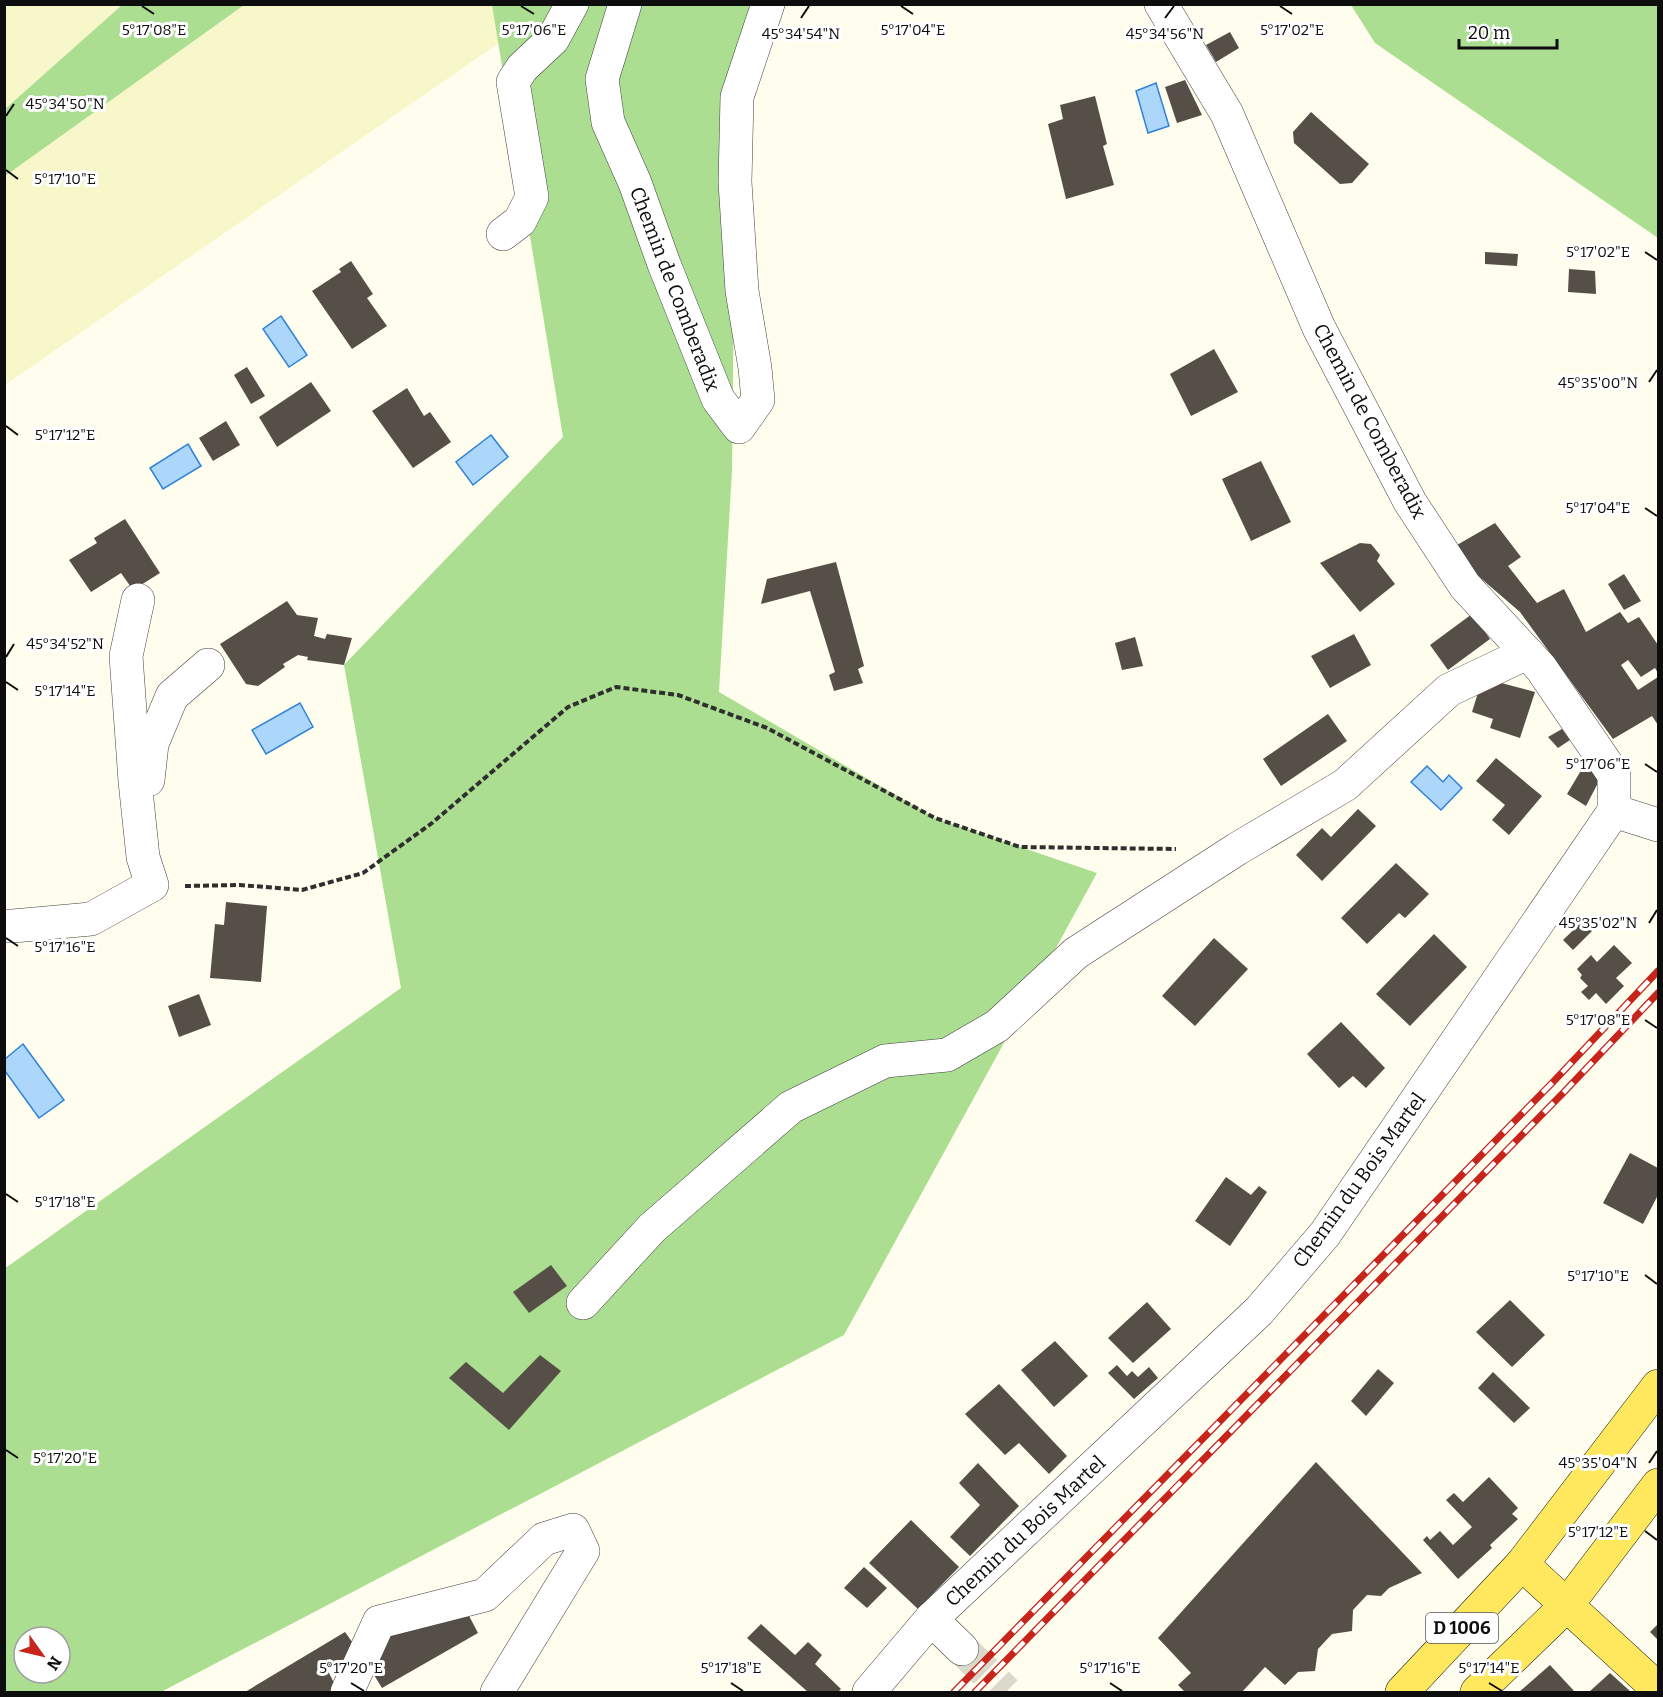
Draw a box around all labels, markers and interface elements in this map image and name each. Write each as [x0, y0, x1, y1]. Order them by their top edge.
scale bar [1459, 12, 1556, 50]
text: 5°17'08"E [122, 21, 186, 39]
text: 5°17'06"E [502, 21, 566, 39]
text: 5°17'04"E [881, 21, 945, 39]
text: 5°17'02"E [1260, 21, 1324, 39]
text: 20 m [1468, 22, 1510, 44]
text: 45°34'54"N [762, 25, 840, 43]
text: 45°34'56"N [1126, 25, 1204, 43]
text: 45°34'50"N [25, 95, 105, 113]
text: 5°17'10"E [34, 170, 96, 188]
street label: Chemin de Comberadix [625, 183, 725, 395]
text: 5°17'02"E [1566, 243, 1630, 261]
street label: Chemin de Comberadix [1308, 319, 1432, 523]
text: 45°35'00"N [1558, 374, 1638, 392]
text: 5°17'12"E [35, 426, 95, 444]
text: 5°17'04"E [1566, 499, 1630, 517]
text: 45°34'52"N [26, 635, 104, 653]
text: 5°17'14"E [34, 682, 96, 700]
text: 5°17'06"E [1566, 755, 1630, 773]
text: 45°35'02"N [1559, 914, 1637, 932]
text: 5°17'16"E [34, 938, 96, 956]
text: 5°17'08"E [1566, 1011, 1630, 1029]
street label: Chemin du Bois Martel [1287, 1088, 1431, 1272]
text: 5°17'18"E [34, 1193, 96, 1211]
text: 5°17'10"E [1567, 1267, 1629, 1285]
text: 5°17'20"E [33, 1449, 97, 1467]
street label: Chemin du Bois Martel [940, 1450, 1110, 1611]
text: 45°35'04"N [1558, 1454, 1638, 1472]
text: 5°17'12"E [1568, 1523, 1628, 1541]
road number: D 1006 [1426, 1613, 1498, 1643]
north arrow [12, 1625, 72, 1685]
text: N [43, 1653, 65, 1674]
text: 5°17'20"E [319, 1659, 383, 1677]
text: 5°17'18"E [700, 1659, 762, 1677]
text: 5°17'16"E [1079, 1659, 1141, 1677]
text: 5°17'14"E [1458, 1659, 1520, 1677]

